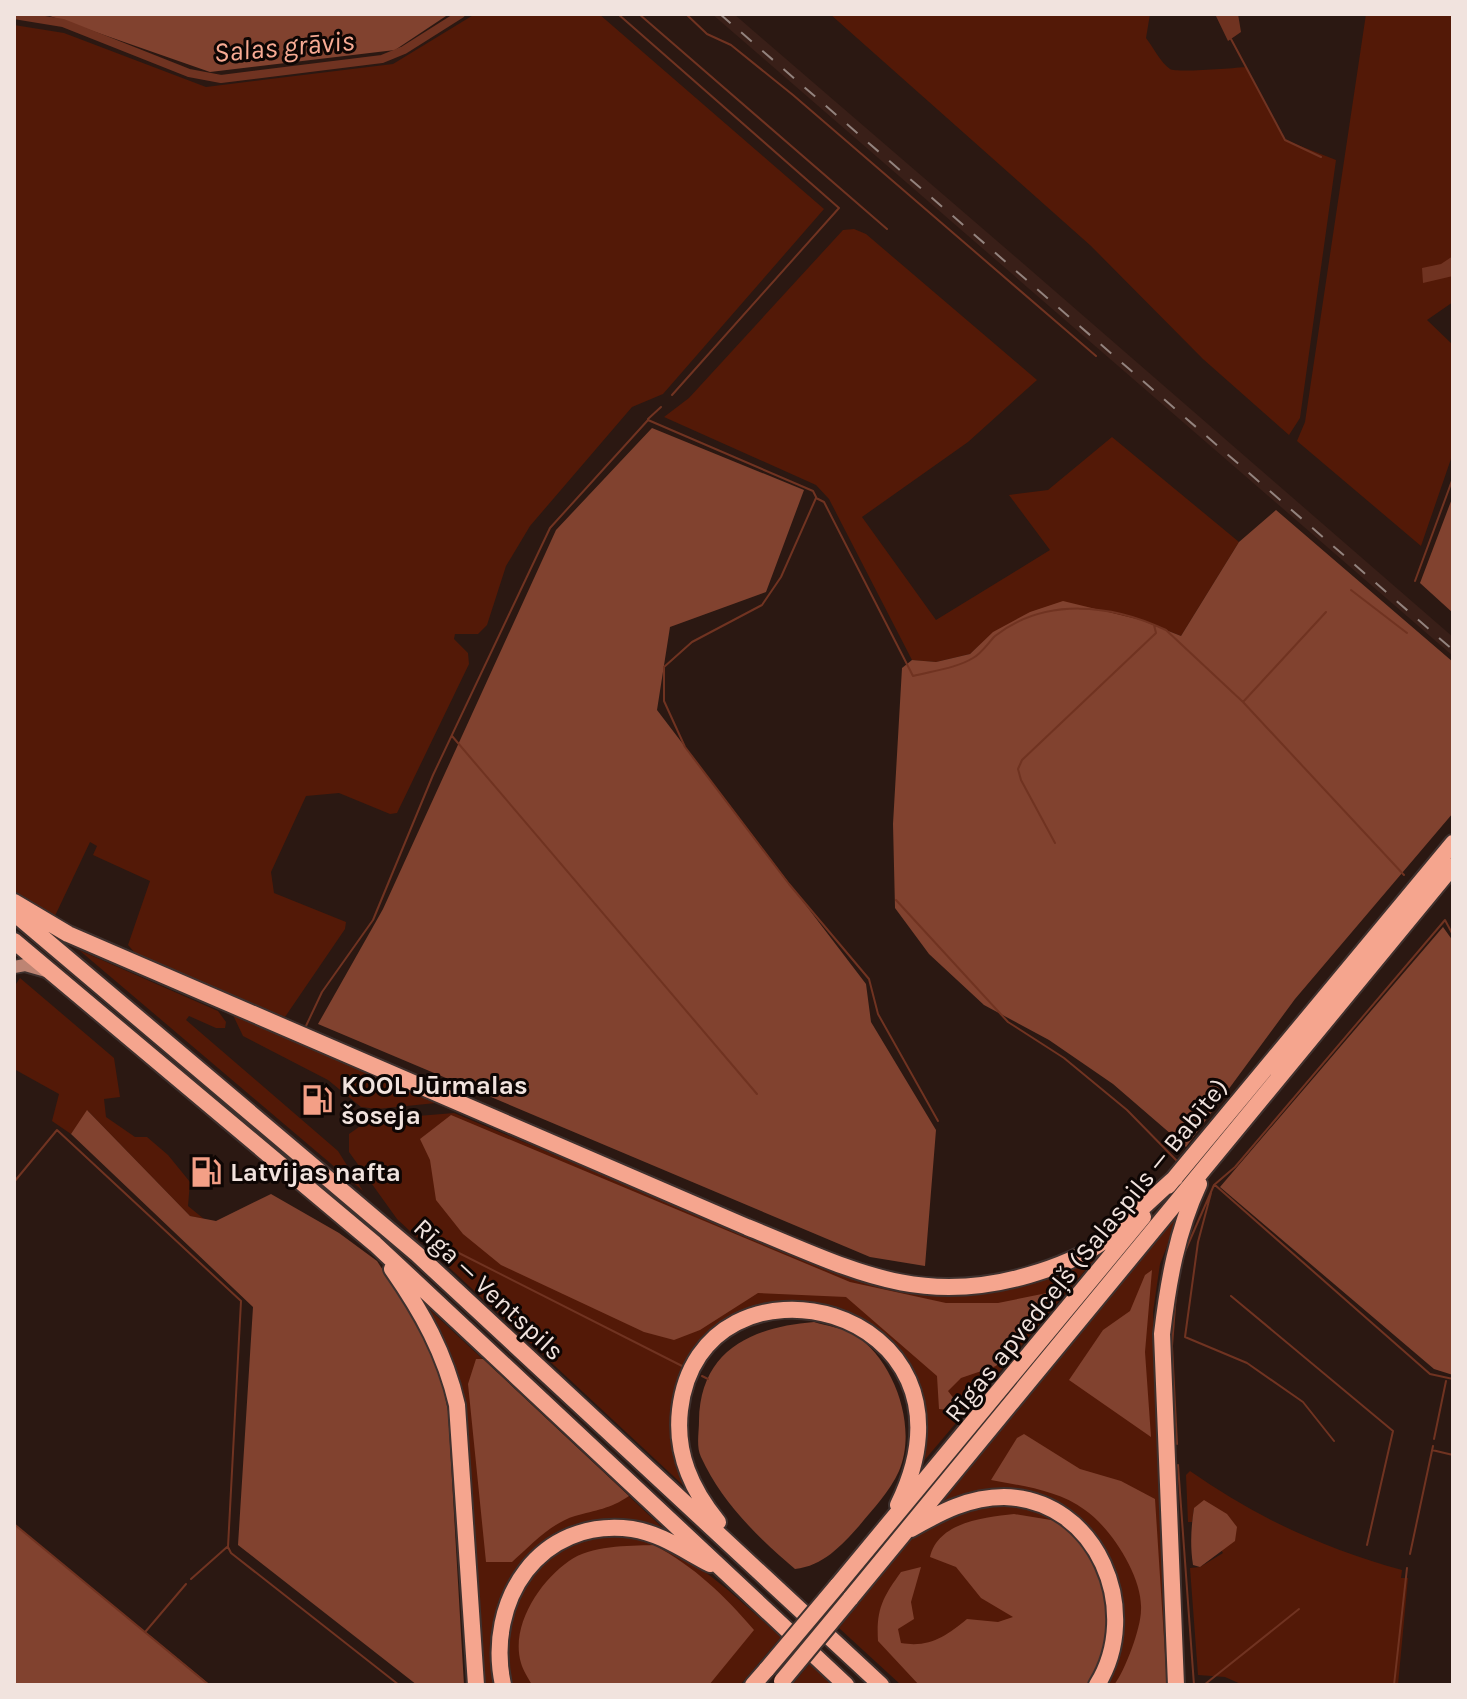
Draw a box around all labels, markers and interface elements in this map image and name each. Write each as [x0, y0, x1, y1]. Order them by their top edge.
water label: Salas grāvis [212, 24, 356, 69]
place label: KOOL Jūrmalas šoseja [341, 1070, 528, 1131]
street label: Rīgas apvedceļš (Salaspils — Babīte) [938, 1072, 1235, 1428]
fuel station icon: KOOL Jūrmalas šoseja [300, 1083, 334, 1117]
fuel station icon: Latvijas nafta [189, 1155, 223, 1189]
place label: Latvijas nafta [230, 1157, 401, 1188]
street label: Rīga — Ventspils [407, 1212, 570, 1367]

